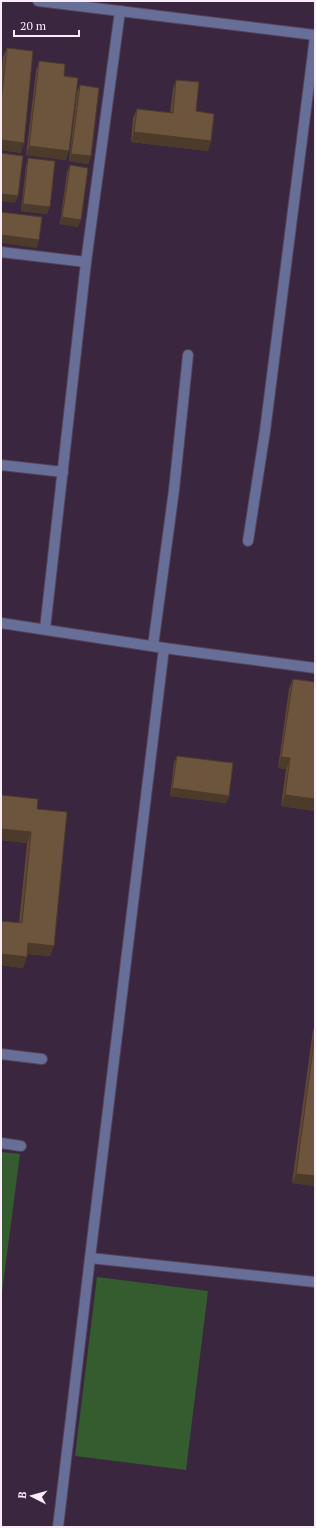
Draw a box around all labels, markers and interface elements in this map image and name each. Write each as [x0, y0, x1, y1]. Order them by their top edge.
scale bar [14, 12, 79, 38]
text: 20 m [20, 18, 47, 33]
north arrow [12, 1476, 52, 1516]
text: B [15, 1491, 29, 1499]

